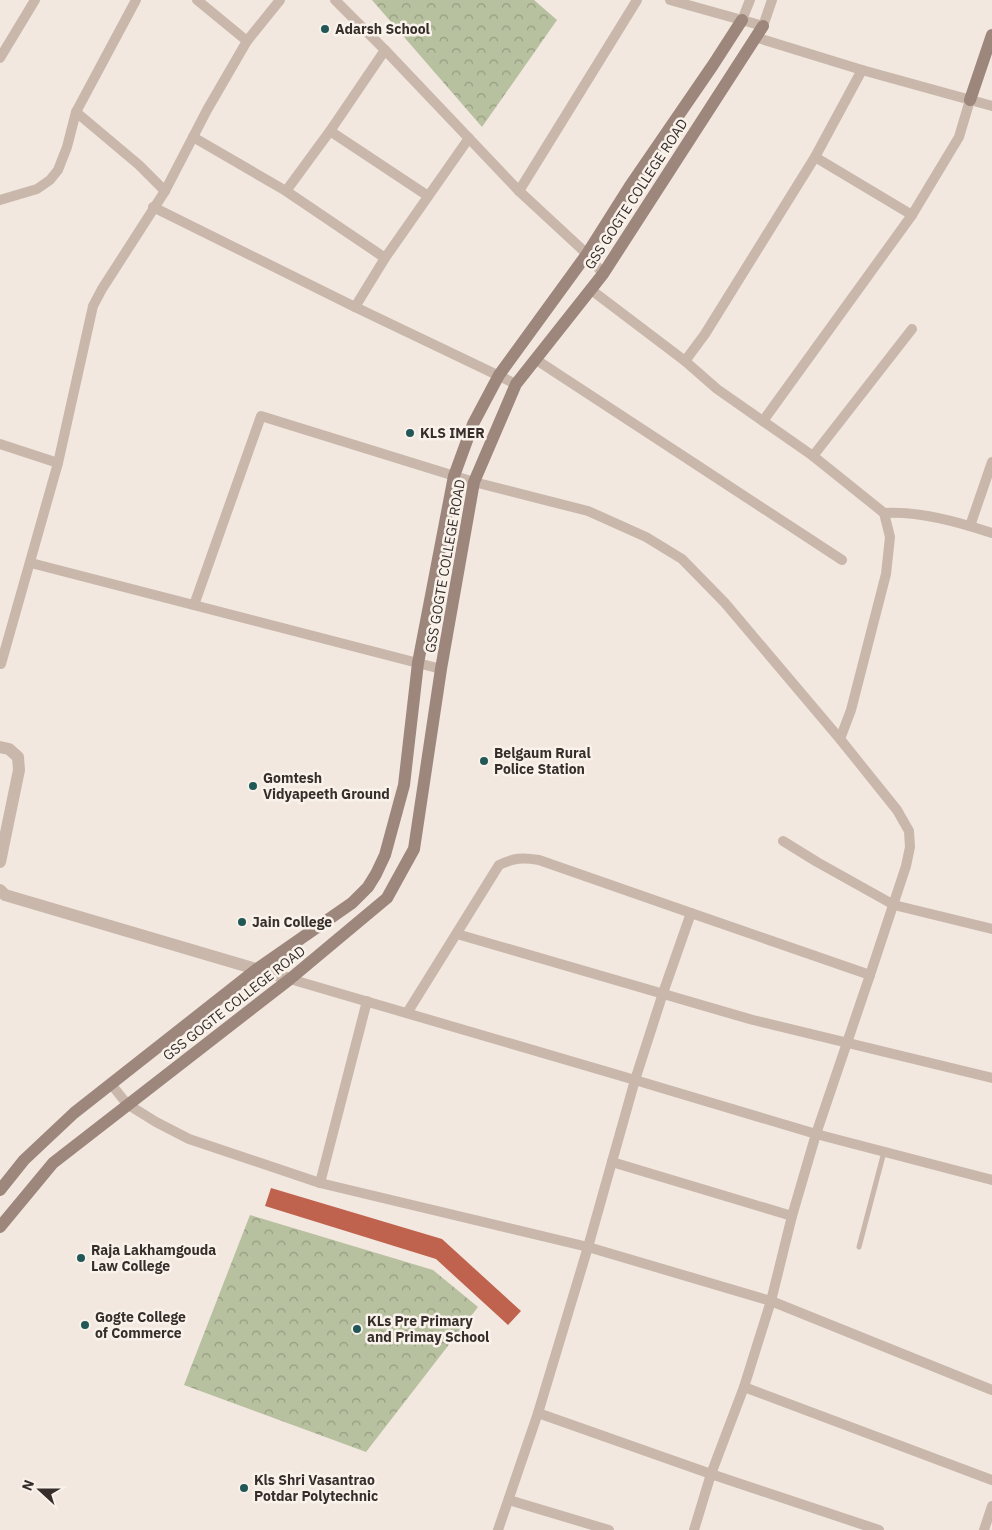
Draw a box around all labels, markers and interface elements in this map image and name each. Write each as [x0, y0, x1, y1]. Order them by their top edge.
place label: Adarsh School [335, 20, 430, 38]
marker: Adarsh School [319, 23, 331, 35]
street label: GSS GOGTE COLLEGE ROAD [580, 115, 692, 273]
place label: KLS IMER [420, 424, 485, 442]
marker: KLS IMER [404, 427, 416, 439]
street label: GSS GOGTE COLLEGE ROAD [421, 478, 469, 654]
place label: Belgaum Rural Police Station [494, 744, 591, 778]
marker: Belgaum Rural Police Station [478, 755, 490, 767]
place label: Gomtesh Vidyapeeth Ground [263, 769, 390, 803]
marker: Gomtesh Vidyapeeth Ground [247, 780, 259, 792]
place label: Jain College [252, 913, 332, 931]
marker: Jain College [236, 916, 248, 928]
street label: GSS GOGTE COLLEGE ROAD [159, 942, 309, 1064]
place label: Raja Lakhamgouda Law College [91, 1241, 216, 1275]
marker: Raja Lakhamgouda Law College [75, 1252, 87, 1264]
place label: Gogte College of Commerce [95, 1308, 186, 1342]
place label: KLs Pre Primary and Primay School [367, 1312, 489, 1346]
marker: Gogte College of Commerce [79, 1319, 91, 1331]
marker: KLs Pre Primary and Primay School [351, 1323, 363, 1335]
north arrow [15, 1465, 65, 1515]
place label: Kls Shri Vasantrao Potdar Polytechnic [254, 1471, 378, 1505]
text: N [18, 1477, 38, 1493]
marker: Kls Shri Vasantrao Potdar Polytechnic [238, 1482, 250, 1494]

